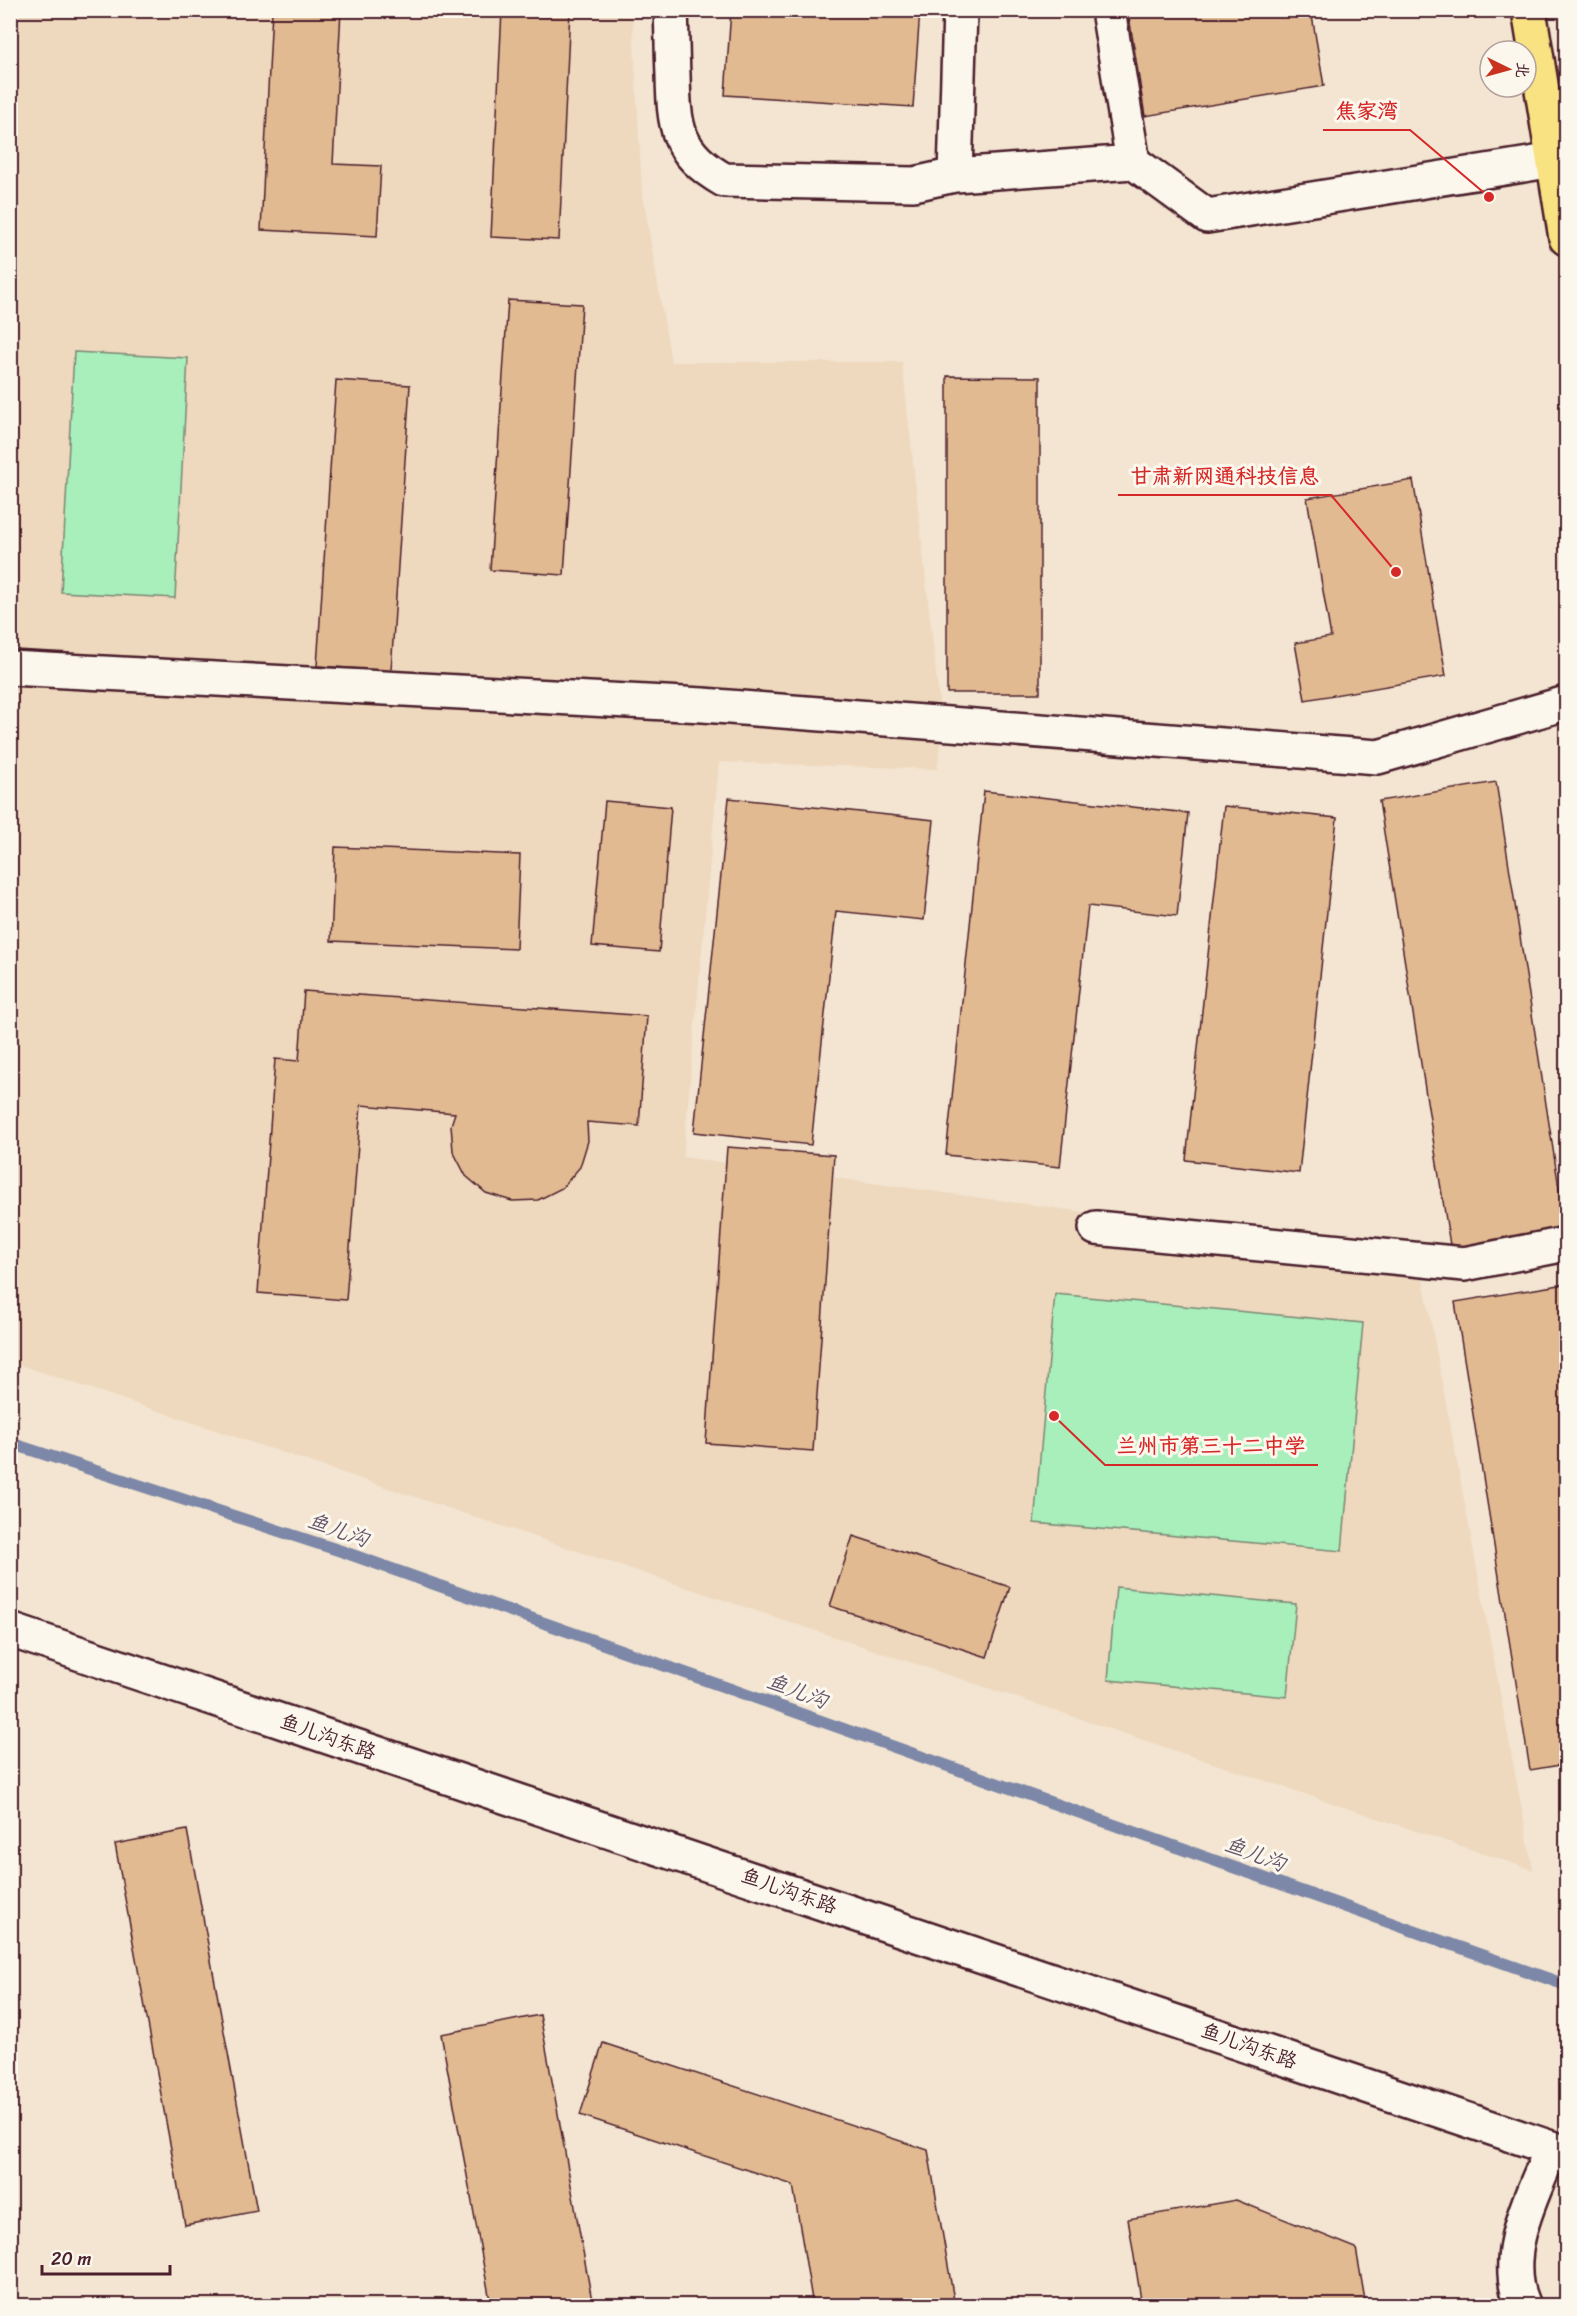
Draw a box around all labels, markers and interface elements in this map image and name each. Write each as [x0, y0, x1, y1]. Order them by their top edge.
north arrow [1478, 39, 1538, 99]
text: 北 [1507, 61, 1538, 80]
callout: 焦家湾 [1323, 91, 1410, 130]
text: 焦家湾 [1336, 92, 1399, 130]
callout: 甘肃新网通科技信息 [1118, 456, 1331, 495]
text: 甘肃新网通科技信息 [1131, 457, 1320, 495]
callout: 兰州市第三十二中学 [1105, 1426, 1318, 1465]
text: 兰州市第三十二中学 [1117, 1427, 1306, 1465]
water label: 鱼儿沟 [302, 1502, 376, 1559]
water label: 鱼儿沟 [761, 1662, 835, 1720]
street label: 鱼儿沟东路 [275, 1704, 382, 1770]
water label: 鱼儿沟 [1219, 1825, 1293, 1883]
street label: 鱼儿沟东路 [736, 1858, 843, 1924]
street label: 鱼儿沟东路 [1196, 2013, 1303, 2079]
scale bar [42, 2238, 170, 2276]
text: 20 m [51, 2243, 91, 2275]

